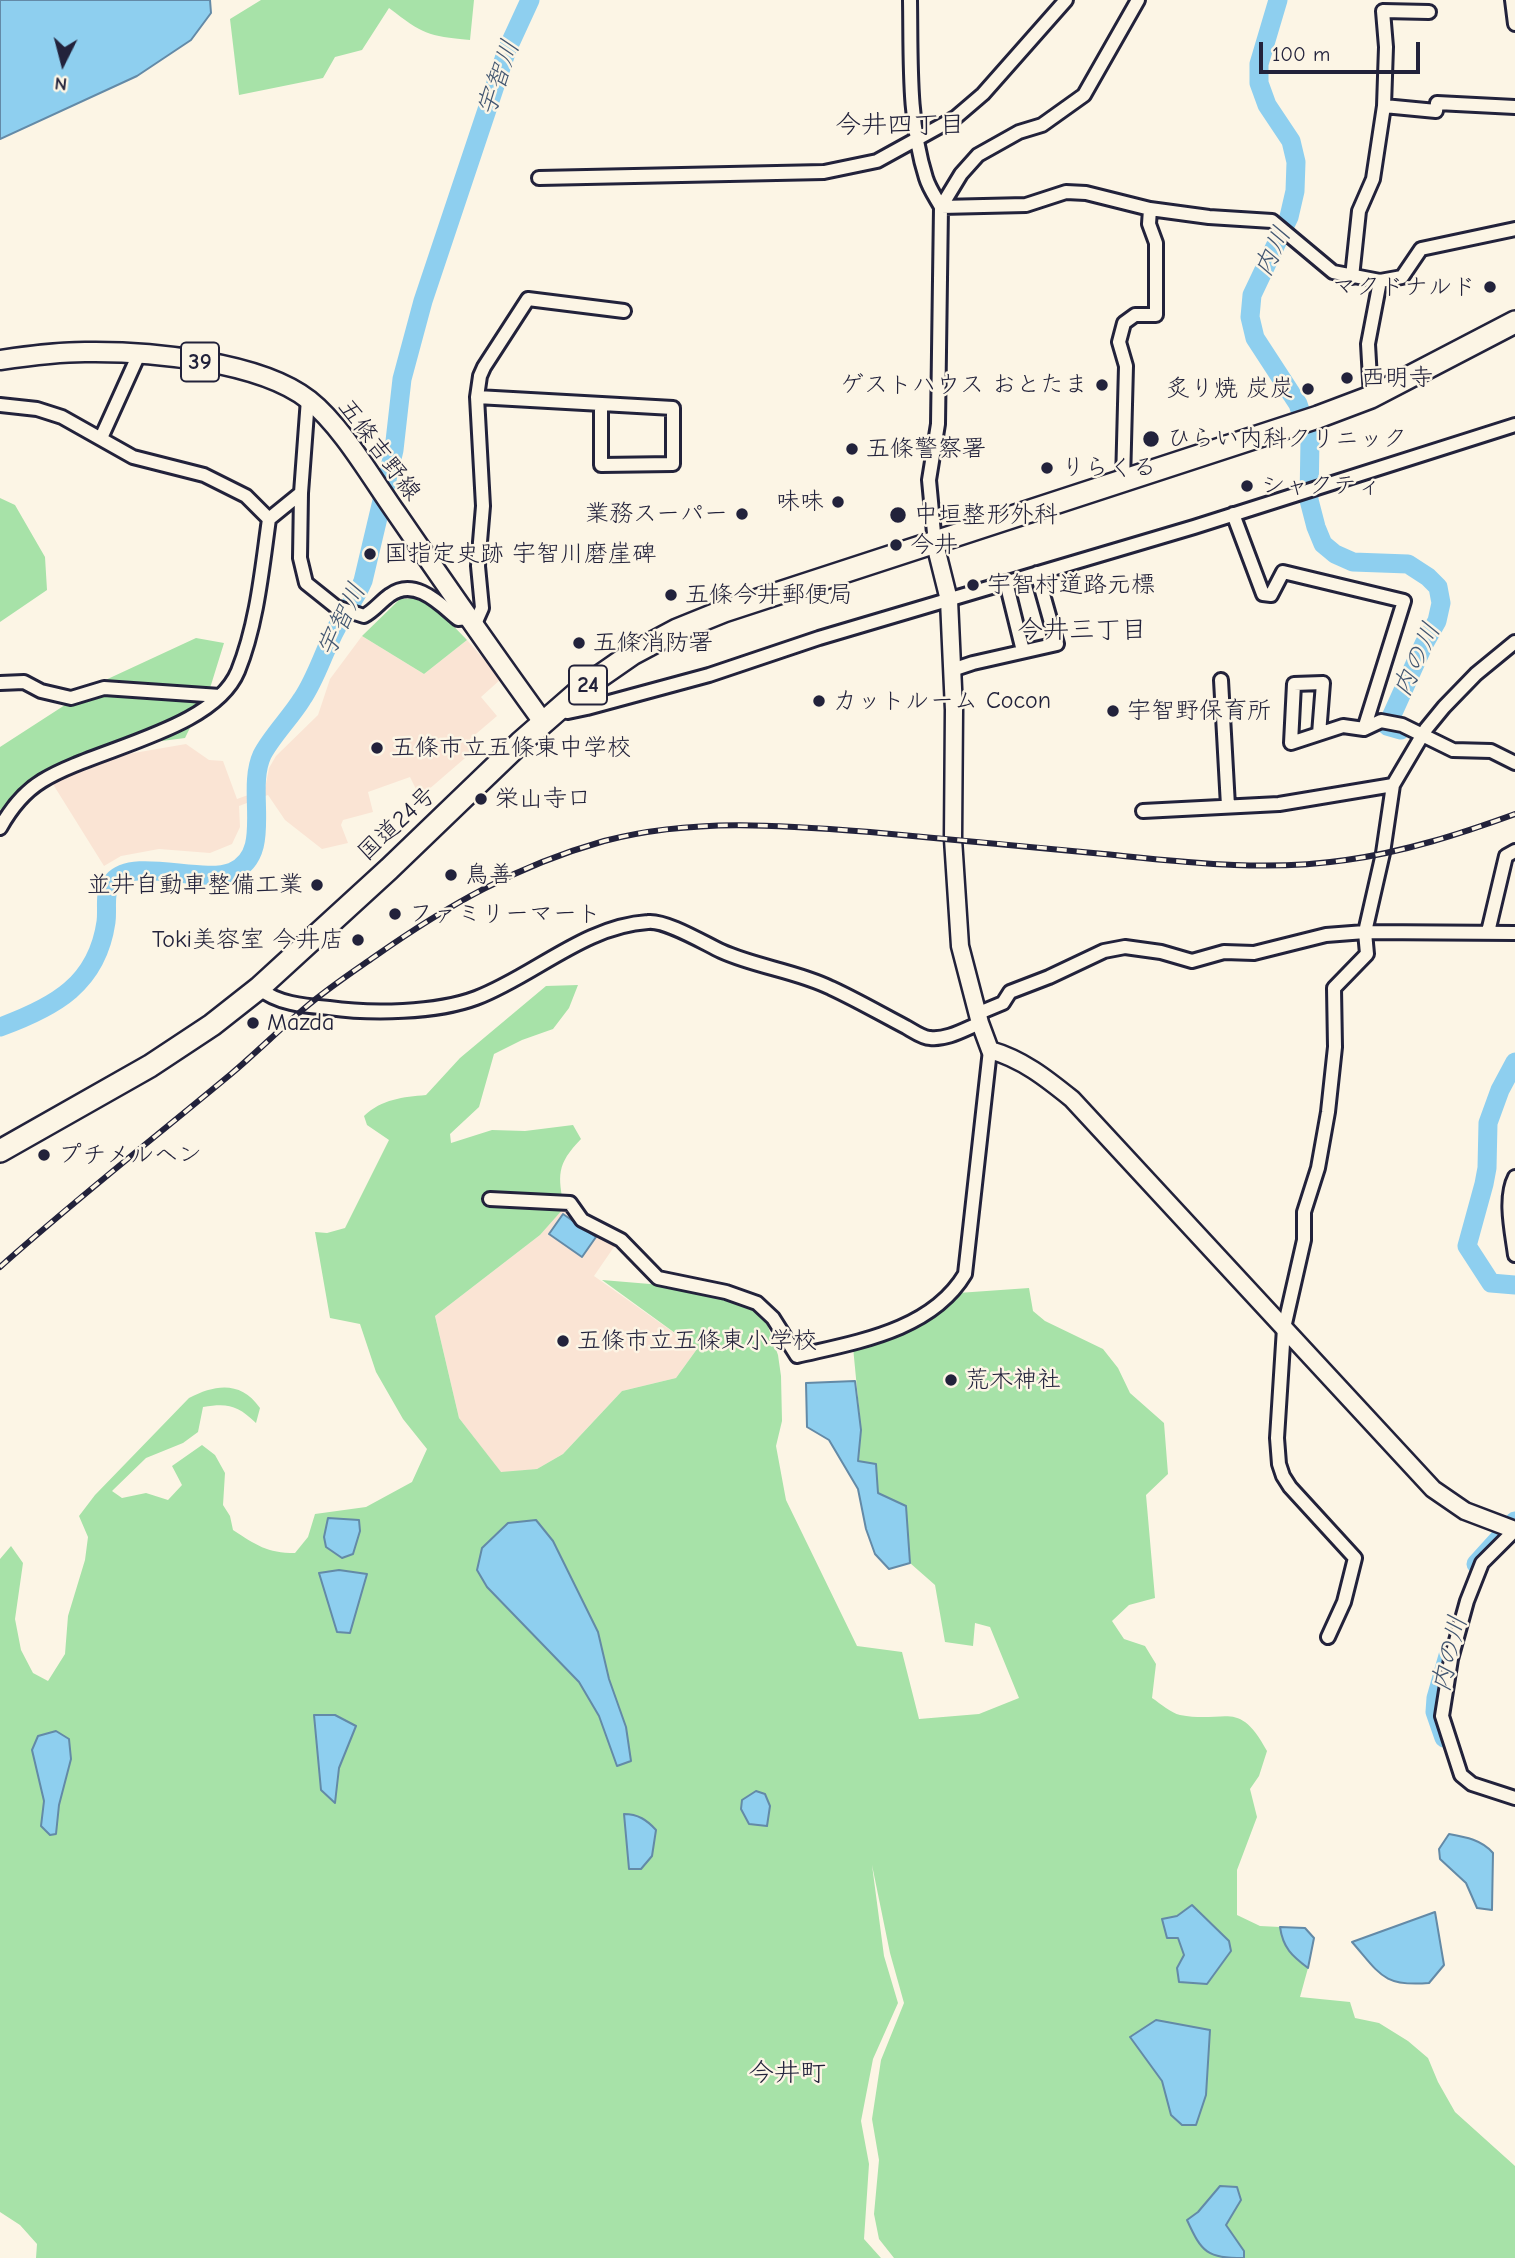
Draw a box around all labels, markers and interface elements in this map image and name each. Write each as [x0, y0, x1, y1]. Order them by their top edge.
north arrow [28, 28, 98, 98]
scale bar [1263, 28, 1424, 72]
water label: 宇智川 [471, 36, 527, 120]
text: 100 m [1272, 42, 1330, 66]
text: N [54, 72, 68, 95]
district label: 今井四丁目 [835, 110, 965, 142]
water label: 内川 [1248, 222, 1298, 282]
place label: マクドナルド [1332, 273, 1476, 301]
marker: マクドナルド [1482, 279, 1498, 295]
road number: 39 [181, 342, 219, 382]
place label: 西明寺 [1361, 364, 1433, 392]
marker: 西明寺 [1339, 370, 1355, 386]
place label: ゲストハウス おとたま [840, 371, 1088, 399]
place label: 炙り焼 炭炭 [1166, 375, 1294, 403]
marker: ゲストハウス おとたま [1094, 377, 1110, 393]
marker: 炙り焼 炭炭 [1300, 381, 1316, 397]
street label: 五條吉野線 [331, 393, 427, 507]
place label: ひらい内科クリニック [1167, 425, 1407, 453]
marker: ひらい内科クリニック [1141, 429, 1161, 449]
place label: 五條警察署 [866, 435, 986, 463]
marker: 五條警察署 [844, 441, 860, 457]
place label: りらくる [1061, 454, 1157, 482]
marker: りらくる [1039, 460, 1055, 476]
place label: シャクティ [1261, 472, 1381, 500]
marker: シャクティ [1239, 478, 1255, 494]
place label: 味味 [776, 488, 824, 516]
marker: 味味 [830, 494, 846, 510]
place label: 業務スーパー [585, 500, 728, 528]
place label: 中垣整形外科 [914, 501, 1058, 529]
marker: 中垣整形外科 [888, 505, 908, 525]
marker: 業務スーパー [734, 506, 750, 522]
place label: 今井 [910, 531, 958, 559]
marker: 今井 [888, 537, 904, 553]
place label: 国指定史跡 宇智川磨崖碑 [384, 540, 656, 568]
marker: 国指定史跡 宇智川磨崖碑 [362, 546, 378, 562]
place label: 宇智村道路元標 [987, 571, 1155, 599]
marker: 宇智村道路元標 [965, 577, 981, 593]
water label: 宇智川 [311, 578, 373, 662]
place label: 五條今井郵便局 [685, 581, 853, 609]
marker: 五條今井郵便局 [663, 587, 679, 603]
district label: 今井三丁目 [1017, 615, 1147, 647]
water label: 内の川 [1386, 618, 1448, 702]
place label: 五條消防署 [593, 629, 713, 657]
marker: 五條消防署 [571, 635, 587, 651]
road number: 24 [569, 666, 607, 705]
place label: カットルーム Cocon [833, 687, 1051, 715]
marker: カットルーム Cocon [811, 693, 827, 709]
place label: 宇智野保育所 [1127, 697, 1271, 725]
marker: 宇智野保育所 [1105, 703, 1121, 719]
place label: 五條市立五條東中学校 [391, 734, 631, 762]
marker: 五條市立五條東中学校 [369, 740, 385, 756]
street label: 国道24号 [352, 781, 442, 867]
place label: 栄山寺口 [495, 785, 591, 813]
marker: 栄山寺口 [473, 791, 489, 807]
place label: 鳥善 [465, 861, 513, 889]
marker: 鳥善 [443, 867, 459, 883]
place label: 並井自動車整備工業 [87, 871, 303, 899]
marker: 並井自動車整備工業 [309, 877, 325, 893]
place label: ファミリーマート [409, 900, 601, 928]
marker: ファミリーマート [387, 906, 403, 922]
place label: Toki美容室 今井店 [152, 926, 344, 954]
marker: Toki美容室 今井店 [350, 932, 366, 948]
place label: Mazda [267, 1009, 334, 1037]
marker: Mazda [245, 1015, 261, 1031]
place label: プチメルヘン [58, 1141, 202, 1169]
marker: プチメルヘン [36, 1147, 52, 1163]
place label: 五條市立五條東小学校 [577, 1327, 817, 1355]
marker: 五條市立五條東小学校 [555, 1333, 571, 1349]
place label: 荒木神社 [965, 1366, 1061, 1394]
marker: 荒木神社 [943, 1372, 959, 1388]
water label: 内の川 [1425, 1612, 1475, 1696]
district label: 今井町 [748, 2058, 826, 2090]

